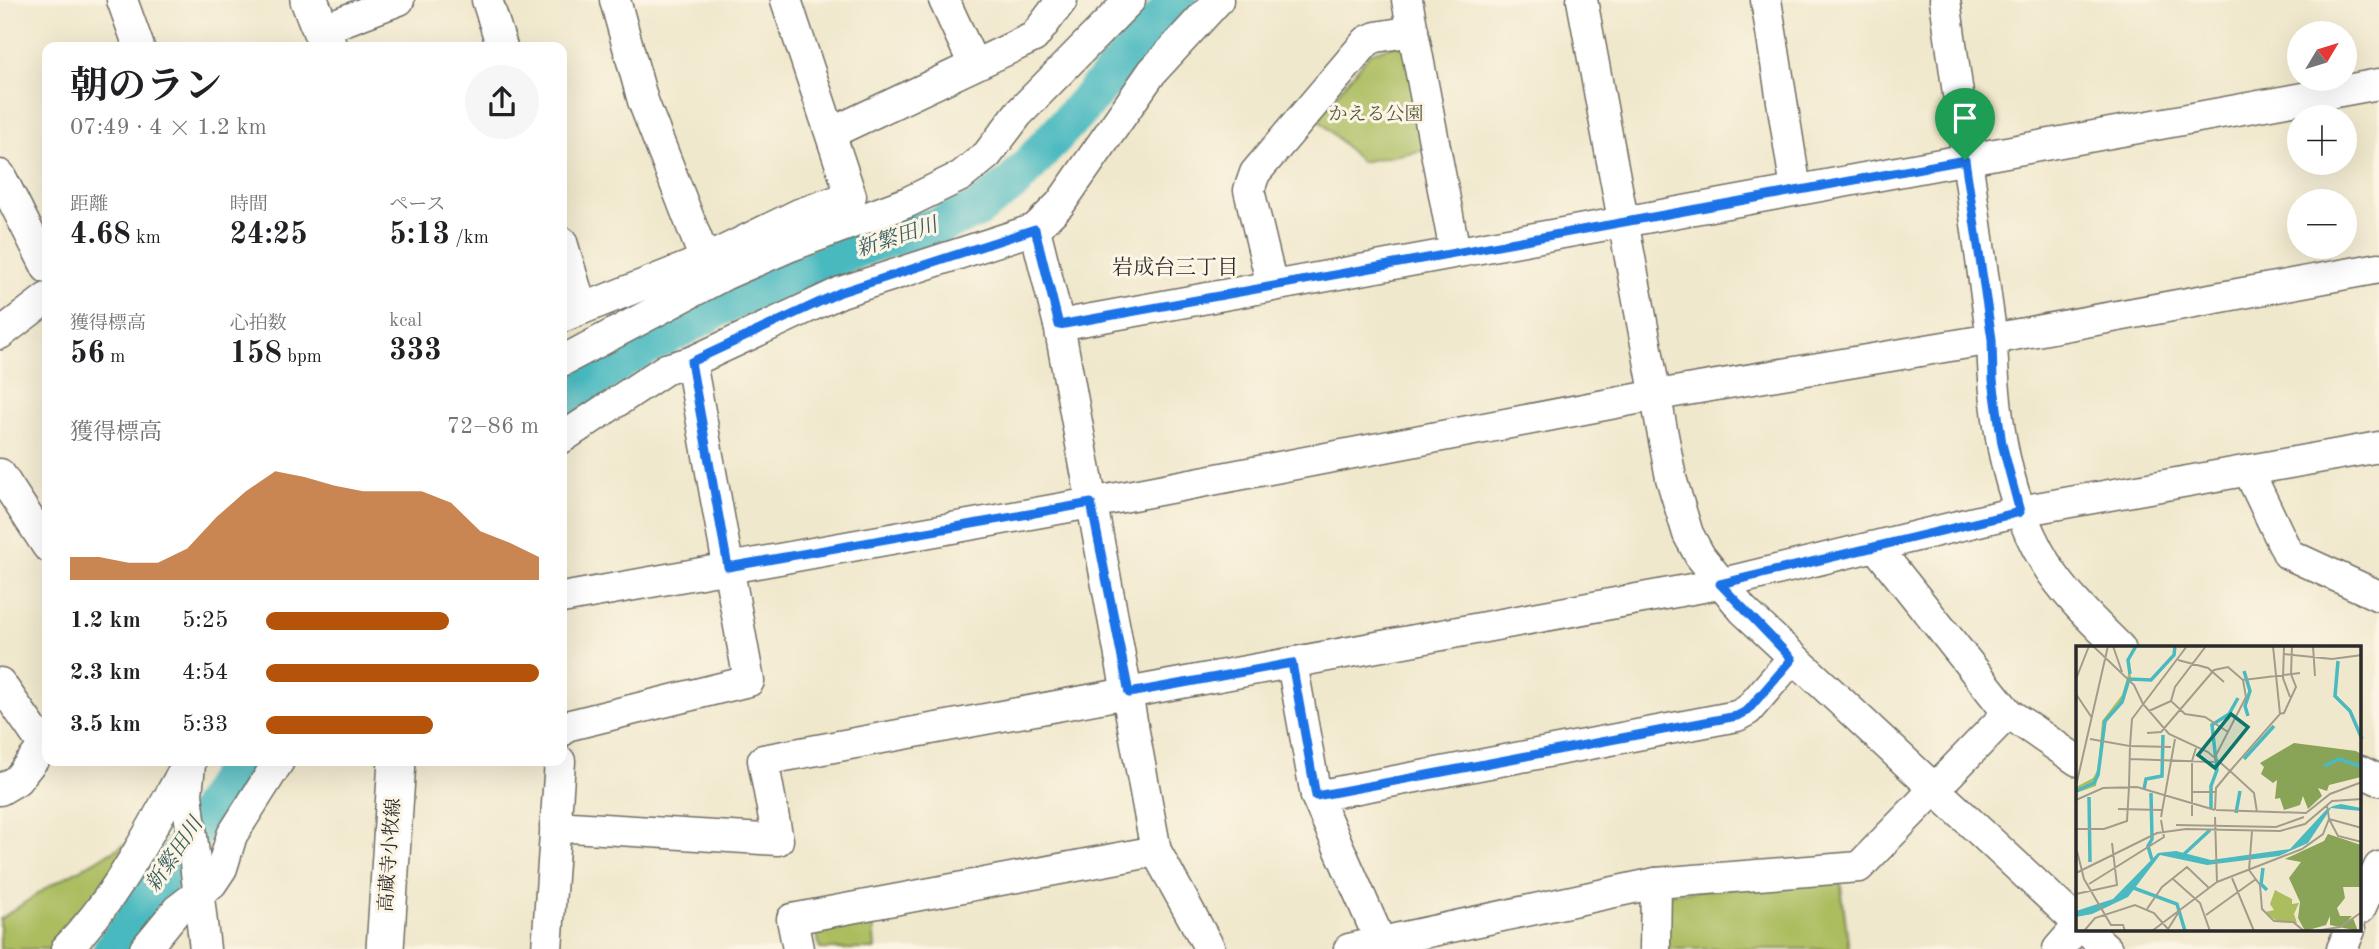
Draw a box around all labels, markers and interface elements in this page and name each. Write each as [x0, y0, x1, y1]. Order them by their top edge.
north arrow [2287, 21, 2357, 91]
map controls [2287, 21, 2357, 259]
button: share [465, 65, 539, 139]
text: 朝のラン [70, 69, 222, 107]
pin [1935, 88, 1995, 160]
icon: arrive [1946, 99, 1984, 137]
park label: かえる公園 [1328, 104, 1424, 125]
button: + [2287, 105, 2357, 175]
text: 07:49 · 4 × 1.2 km [70, 116, 267, 139]
button: − [2287, 189, 2357, 259]
text: 距離 [70, 196, 108, 215]
text: 時間 [230, 196, 268, 215]
text: ペース [389, 196, 445, 215]
water label: 新繁田川 [853, 213, 942, 261]
text: 4.68 [70, 220, 131, 250]
text: 24:25 [230, 220, 308, 250]
text: 5:13 [389, 220, 450, 250]
text: km [131, 229, 161, 248]
text: /km [450, 229, 489, 248]
district label: 岩成台三丁目 [1112, 256, 1238, 279]
text: kcal [389, 312, 422, 331]
text: 獲得標高 [70, 315, 146, 334]
text: 心拍数 [230, 315, 287, 334]
text: 333 [389, 336, 442, 366]
text: 56 [70, 339, 105, 369]
text: 158 [230, 339, 282, 369]
text: m [105, 348, 125, 367]
text: bpm [282, 348, 322, 367]
text: 72–86 m [447, 415, 539, 438]
text: 獲得標高 [70, 421, 162, 444]
text: 1.2 km [70, 609, 141, 632]
text: 5:25 [182, 609, 228, 632]
inset map [2076, 646, 2362, 932]
text: 2.3 km [70, 661, 141, 684]
text: 4:54 [182, 661, 228, 684]
text: 3.5 km [70, 713, 141, 736]
text: 5:33 [182, 713, 228, 736]
street label: 高蔵寺小牧線 [376, 797, 404, 913]
water label: 新繁田川 [141, 812, 208, 896]

